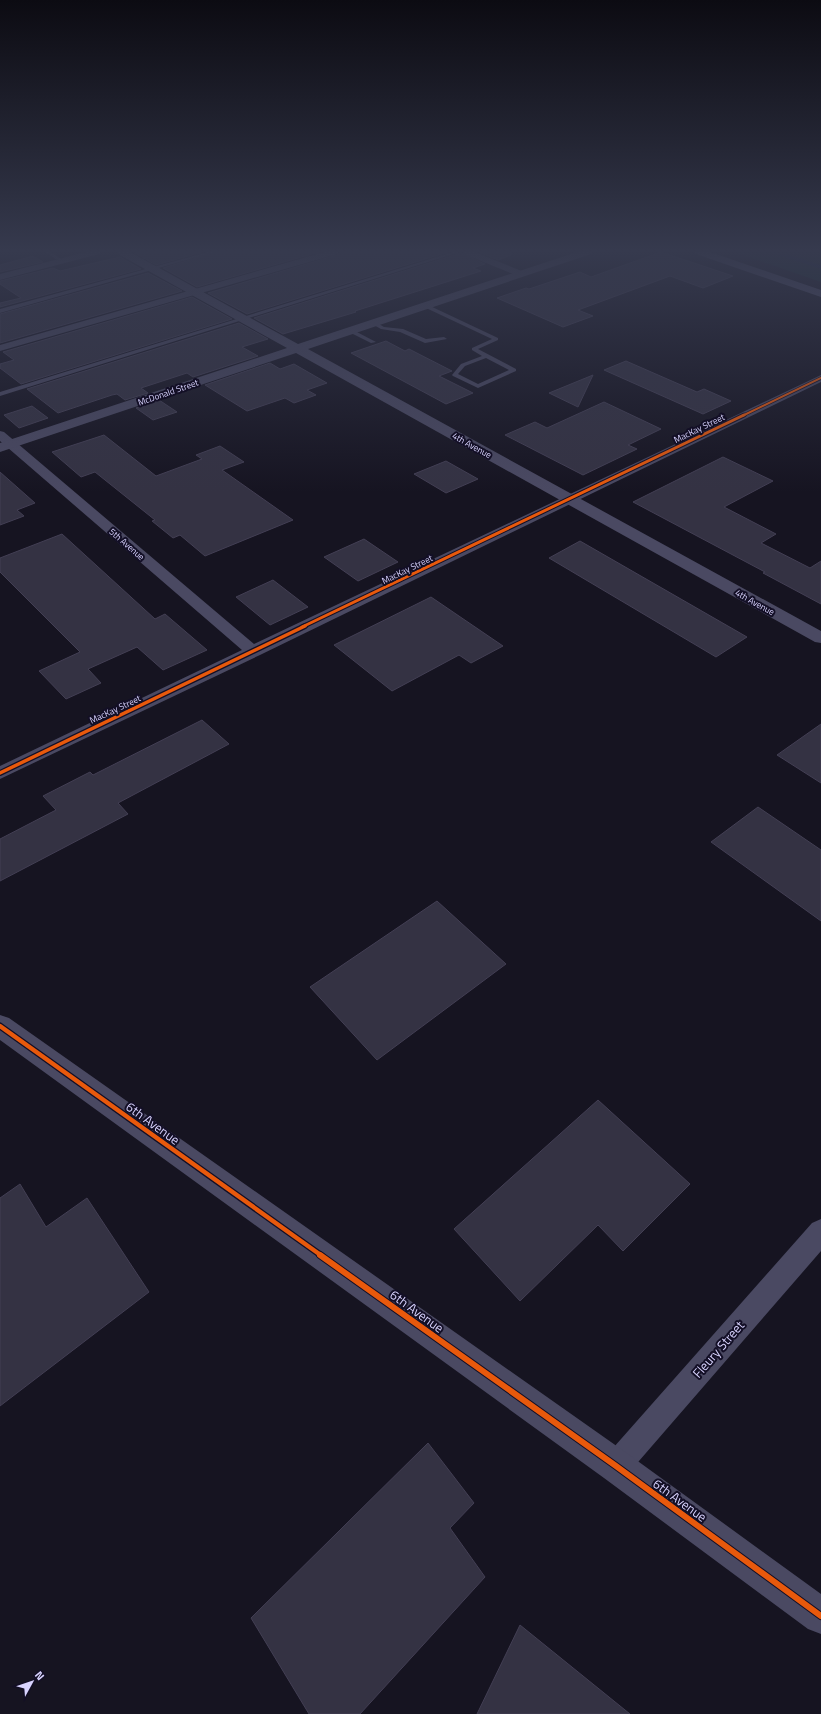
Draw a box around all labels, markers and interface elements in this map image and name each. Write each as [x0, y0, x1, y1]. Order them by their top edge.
street label: McDonald Street [136, 375, 201, 408]
street label: MacKay Street [671, 410, 727, 446]
street label: 4th Avenue [450, 429, 494, 461]
street label: 5th Avenue [106, 525, 148, 563]
street label: MacKay Street [379, 551, 435, 587]
street label: 4th Avenue [733, 586, 777, 618]
street label: MacKay Street [87, 691, 143, 727]
street label: 6th Avenue [122, 1097, 184, 1149]
street label: 6th Avenue [386, 1285, 448, 1337]
street label: Fleury Street [687, 1316, 749, 1382]
street label: 6th Avenue [649, 1474, 711, 1526]
north arrow [12, 1662, 52, 1702]
text: N [31, 1668, 48, 1684]

